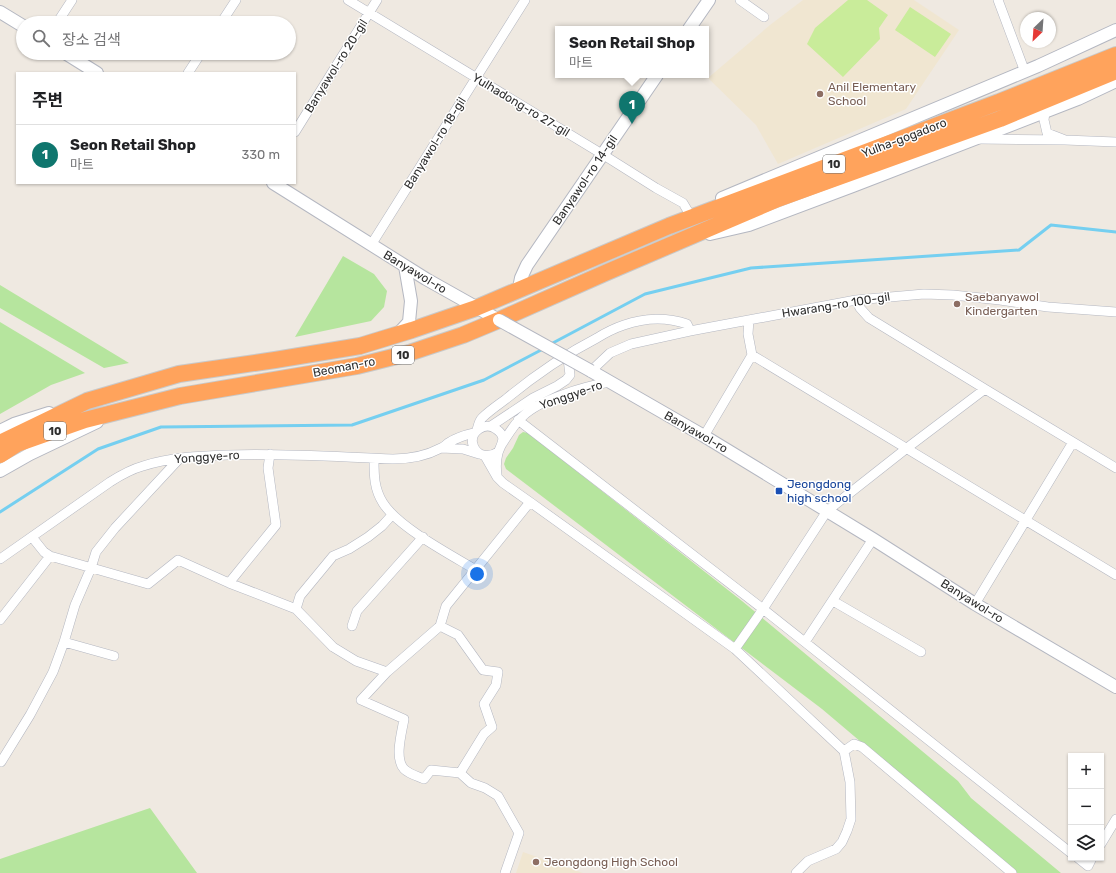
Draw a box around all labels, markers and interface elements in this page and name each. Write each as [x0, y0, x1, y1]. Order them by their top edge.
north arrow [1020, 12, 1056, 48]
search box [16, 16, 296, 60]
street label: Banyawol-ro 20-gil [302, 17, 370, 115]
popup [555, 26, 709, 78]
icon: search [30, 27, 52, 49]
text: 장소 검색 [62, 31, 121, 49]
text: Seon Retail Shop [569, 34, 695, 52]
text: 마트 [569, 55, 593, 70]
street label: Yulhadong-ro 27-gil [470, 70, 572, 140]
place label: Anil Elementary School [828, 80, 916, 108]
marker: Anil Elementary School [815, 89, 825, 99]
text: 주변 [32, 90, 63, 110]
pin: 1 [619, 91, 645, 124]
street label: Banyawol-ro 18-gil [401, 94, 469, 191]
street label: Yulha-gogadoro [859, 115, 949, 161]
street label: Banyawol-ro 14-gil [550, 132, 620, 228]
text: Seon Retail Shop [70, 136, 196, 154]
text: 1 [42, 147, 48, 162]
text: 330 m [241, 147, 280, 162]
road number: 10 [823, 155, 845, 173]
text: 마트 [70, 157, 94, 172]
street label: Banyawol-ro [381, 248, 449, 296]
street label: Hwarang-ro 100-gil [781, 290, 891, 320]
place label: Saebanyawol Kindergarten [965, 290, 1039, 318]
marker: Saebanyawol Kindergarten [952, 299, 962, 309]
road number: 10 [392, 346, 414, 364]
street label: Beoman-ro [312, 354, 377, 380]
street label: Yonggye-ro [538, 378, 604, 412]
street label: Banyawol-ro [662, 408, 730, 456]
road number: 10 [44, 422, 66, 440]
street label: Yonggye-ro [174, 448, 240, 466]
place label: Jeongdong high school [787, 477, 851, 505]
marker: Jeongdong high school [774, 486, 784, 496]
your location [467, 564, 487, 584]
street label: Banyawol-ro [938, 576, 1006, 626]
map controls [1068, 753, 1104, 861]
button: + [1068, 753, 1104, 789]
button: − [1068, 789, 1104, 825]
button: layers [1068, 825, 1104, 861]
place label: Jeongdong High School [544, 855, 678, 869]
marker: Jeongdong High School [531, 857, 541, 867]

